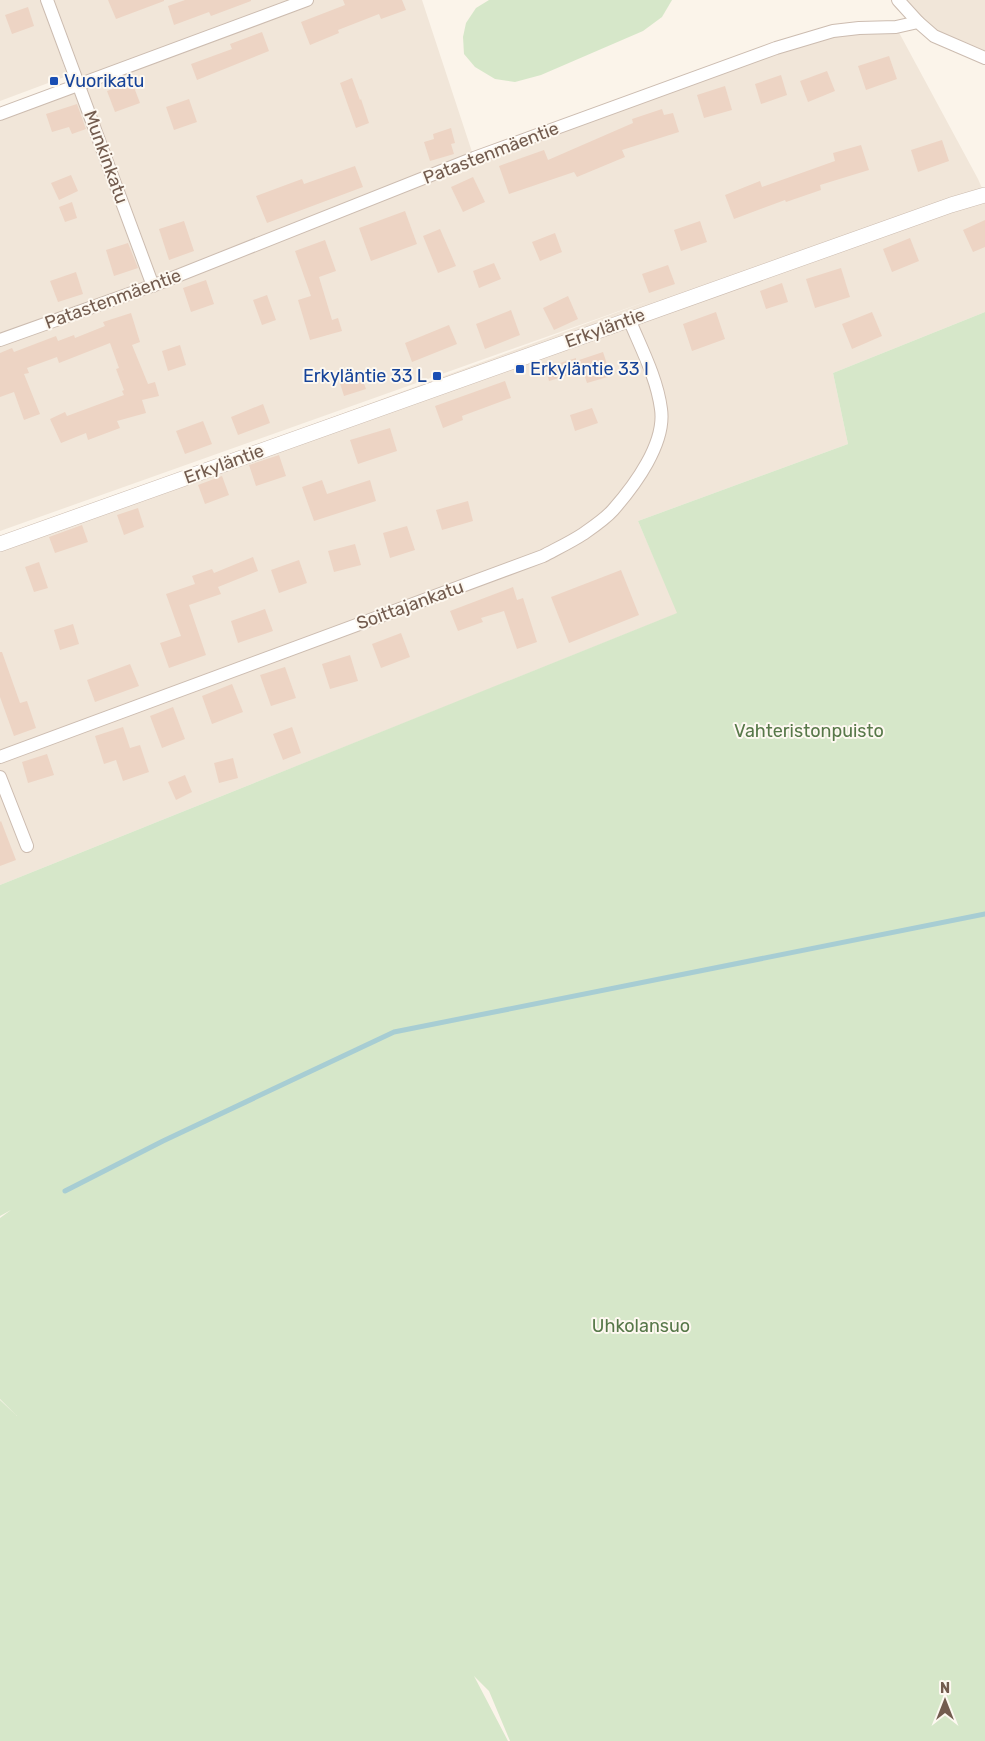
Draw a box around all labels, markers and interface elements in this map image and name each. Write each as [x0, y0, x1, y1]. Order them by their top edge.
place label: Vuorikatu [64, 70, 144, 92]
marker: Vuorikatu [48, 75, 60, 87]
street label: Munkinkatu [79, 107, 133, 207]
street label: Patastenmäentie [420, 117, 562, 189]
street label: Patastenmäentie [42, 264, 184, 334]
street label: Erkyläntie [562, 303, 648, 353]
place label: Erkyläntie 33 I [530, 358, 649, 380]
marker: Erkyläntie 33 I [514, 363, 526, 375]
place label: Erkyläntie 33 L [303, 365, 427, 387]
marker: Erkyläntie 33 L [431, 370, 443, 382]
street label: Erkyläntie [181, 439, 267, 489]
street label: Soittajankatu [353, 575, 467, 635]
park label: Vahteristonpuisto [734, 720, 884, 742]
park label: Uhkolansuo [592, 1315, 690, 1337]
north arrow [920, 1676, 970, 1726]
text: N [940, 1680, 950, 1697]

